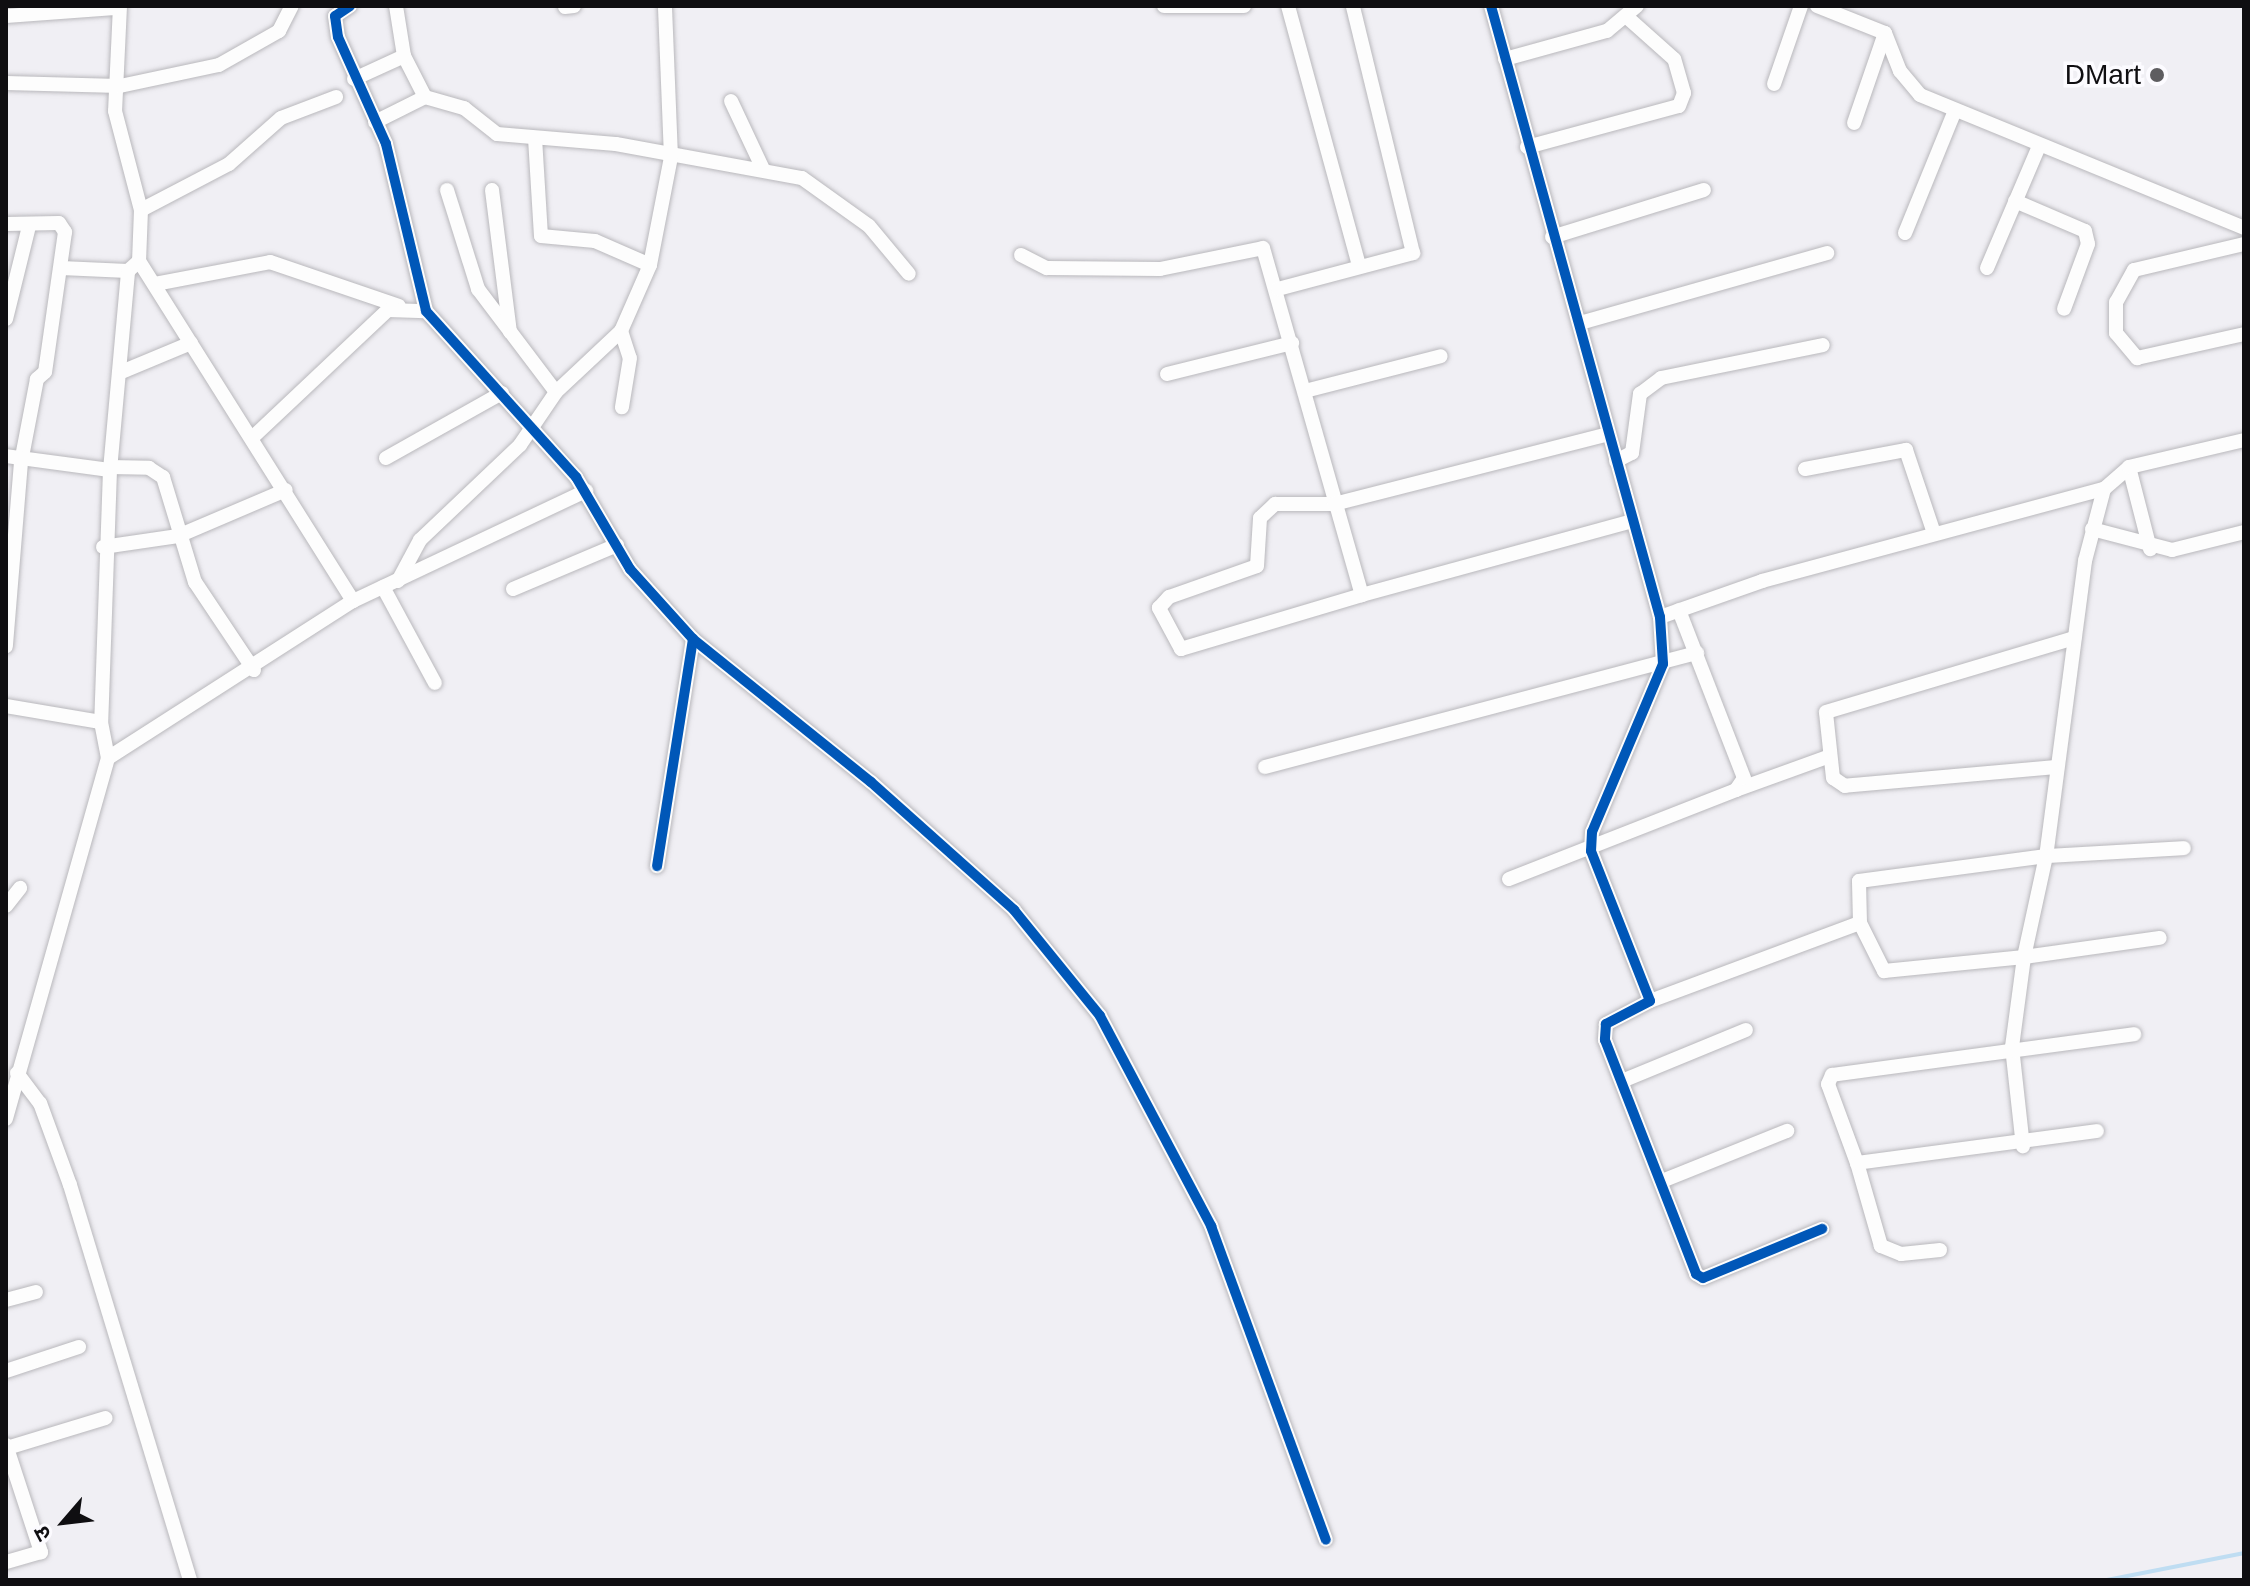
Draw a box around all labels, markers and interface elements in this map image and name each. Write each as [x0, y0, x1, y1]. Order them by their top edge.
place label: DMart [2065, 58, 2141, 92]
marker: DMart [2148, 66, 2166, 84]
north arrow [24, 1482, 104, 1562]
text: उ [28, 1522, 56, 1545]

